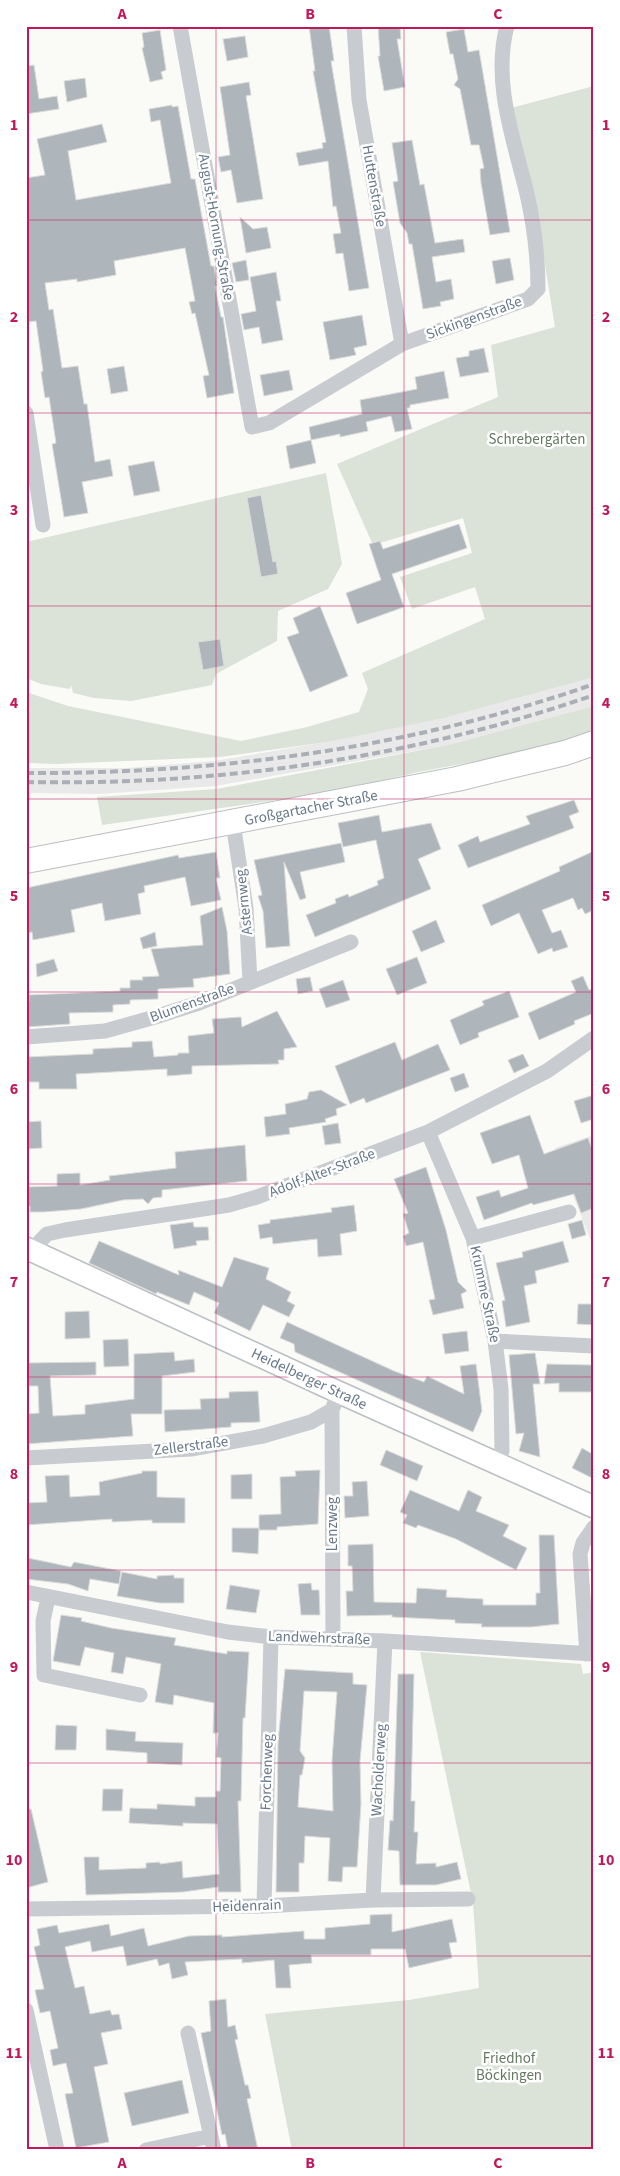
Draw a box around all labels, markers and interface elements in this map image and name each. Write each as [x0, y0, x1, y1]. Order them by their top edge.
text: A [116, 3, 127, 25]
text: B [305, 3, 315, 25]
text: C [493, 3, 503, 25]
text: 1 [10, 114, 18, 136]
text: 1 [602, 114, 610, 136]
street label: Huttenstraße [356, 143, 392, 229]
street label: August-Hornung-Straße [193, 152, 239, 302]
street label: Sickingenstraße [423, 291, 525, 345]
text: 2 [10, 306, 18, 328]
text: 2 [602, 306, 610, 328]
park label: Schrebergärten [489, 429, 585, 450]
text: 3 [10, 499, 18, 521]
text: 3 [602, 499, 610, 521]
text: 4 [10, 692, 19, 714]
text: 4 [602, 692, 611, 714]
street label: Großgartacher Straße [243, 785, 379, 831]
street label: Asternweg [230, 868, 258, 936]
text: 5 [10, 885, 18, 907]
text: 5 [602, 885, 610, 907]
street label: Blumenstraße [147, 978, 237, 1028]
text: 6 [10, 1078, 18, 1100]
text: 6 [602, 1078, 610, 1100]
street label: Adolf-Alter-Straße [266, 1143, 378, 1203]
street label: Krumme Straße [464, 1244, 506, 1344]
text: 7 [10, 1271, 18, 1293]
text: 7 [602, 1271, 610, 1293]
street label: Heidelberger Straße [248, 1343, 370, 1415]
street label: Zellerstraße [152, 1431, 230, 1461]
text: 8 [10, 1463, 18, 1485]
text: 8 [602, 1463, 610, 1485]
street label: Lenzweg [322, 1496, 343, 1551]
street label: Landwehrstraße [267, 1626, 371, 1650]
text: 9 [10, 1656, 18, 1678]
text: 9 [602, 1656, 610, 1678]
street label: Wacholderweg [366, 1723, 392, 1817]
street label: Forchenweg [255, 1733, 279, 1811]
text: 10 [6, 1849, 22, 1871]
text: 10 [598, 1849, 614, 1871]
street label: Heidenrain [212, 1894, 282, 1918]
text: 11 [6, 2042, 22, 2064]
text: 11 [598, 2042, 614, 2064]
park label: Friedhof Böckingen [476, 2048, 542, 2086]
text: A [116, 2152, 127, 2174]
text: B [305, 2152, 315, 2174]
text: C [493, 2152, 503, 2174]

